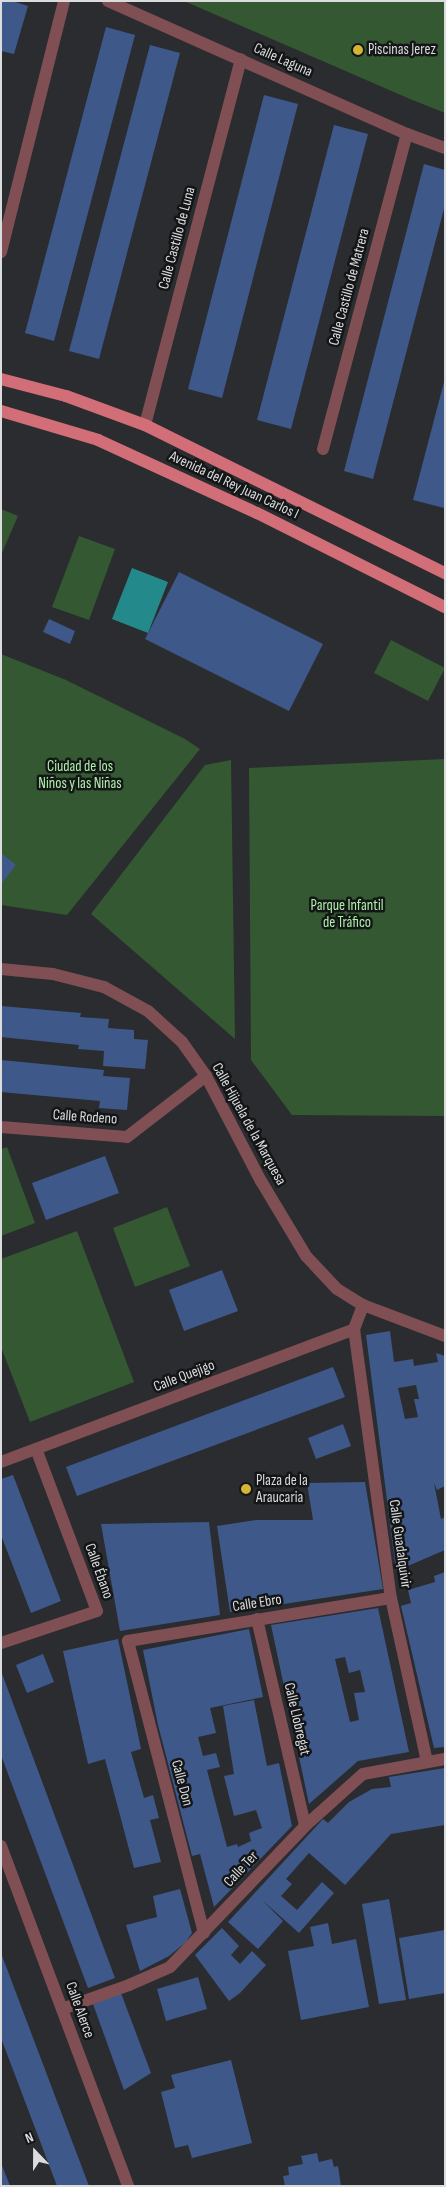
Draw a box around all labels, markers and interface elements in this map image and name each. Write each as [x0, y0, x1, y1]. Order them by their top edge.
street label: Calle Laguna [251, 39, 315, 81]
place label: Piscinas Jerez [368, 41, 436, 59]
marker: Piscinas Jerez [352, 44, 364, 56]
street label: Calle Castillo de Luna [155, 185, 199, 291]
street label: Calle Castillo de Matrera [325, 227, 373, 347]
street label: Avenida del Rey Juan Carlos I [166, 447, 302, 523]
park label: Ciudad de los Niños y las Niñas [38, 757, 122, 792]
park label: Parque Infantil de Tráfico [311, 896, 383, 931]
street label: Calle Hijuela de la Marquesa [208, 1060, 290, 1188]
street label: Calle Rodeno [52, 1106, 118, 1128]
street label: Calle Quejigo [151, 1356, 217, 1396]
place label: Plaza de la Araucaria [256, 1471, 308, 1506]
marker: Plaza de la Araucaria [240, 1483, 252, 1495]
street label: Calle Guadalquivir [385, 1498, 415, 1590]
street label: Calle Ébano [81, 1541, 117, 1601]
street label: Calle Ebro [231, 1590, 283, 1616]
street label: Calle Llobregat [280, 1681, 314, 1757]
street label: Calle Don [167, 1758, 197, 1808]
street label: Calle Ter [220, 1847, 262, 1891]
street label: Calle Alerce [62, 1980, 98, 2040]
north arrow [10, 2127, 60, 2177]
text: N [23, 2128, 36, 2147]

